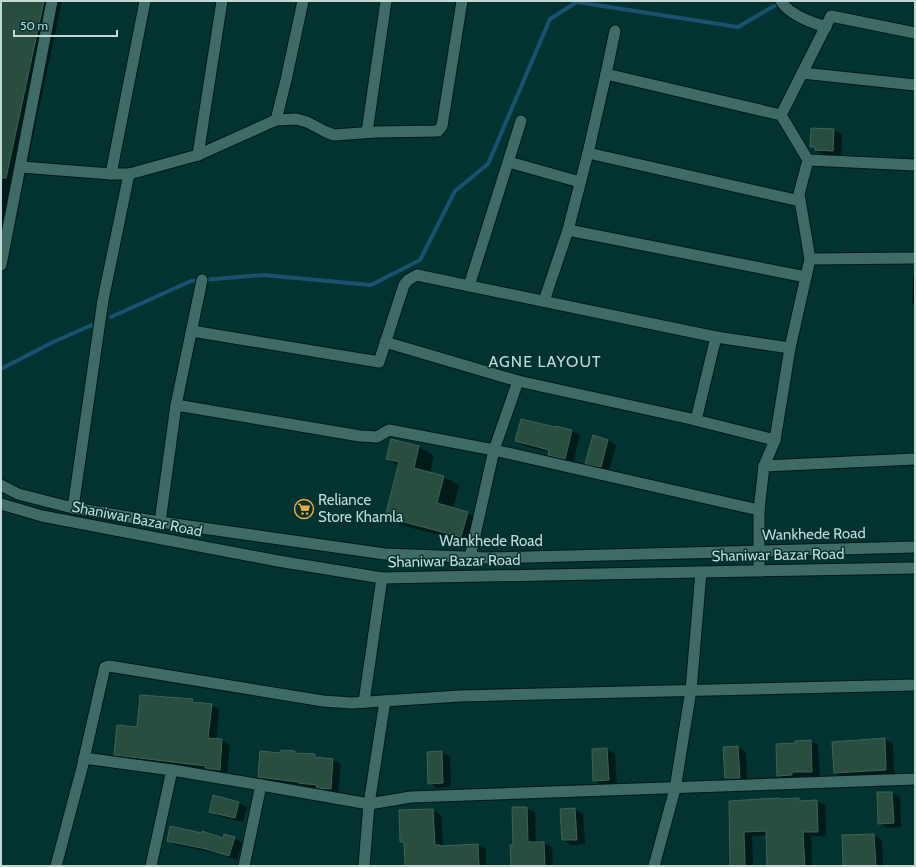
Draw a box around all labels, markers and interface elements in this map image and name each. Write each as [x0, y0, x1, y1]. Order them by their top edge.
scale bar [14, 12, 117, 38]
text: 50 m [20, 18, 48, 33]
district label: AGNE LAYOUT [488, 352, 602, 371]
place label: Reliance Store Khamla [318, 491, 404, 526]
street label: Shaniwar Bazar Road [70, 497, 204, 541]
supermarket icon: Reliance Store Khamla [293, 498, 315, 520]
street label: Wankhede Road [762, 524, 866, 544]
street label: Wankhede Road [439, 532, 543, 550]
street label: Shaniwar Bazar Road [711, 545, 845, 565]
street label: Shaniwar Bazar Road [387, 551, 521, 571]

